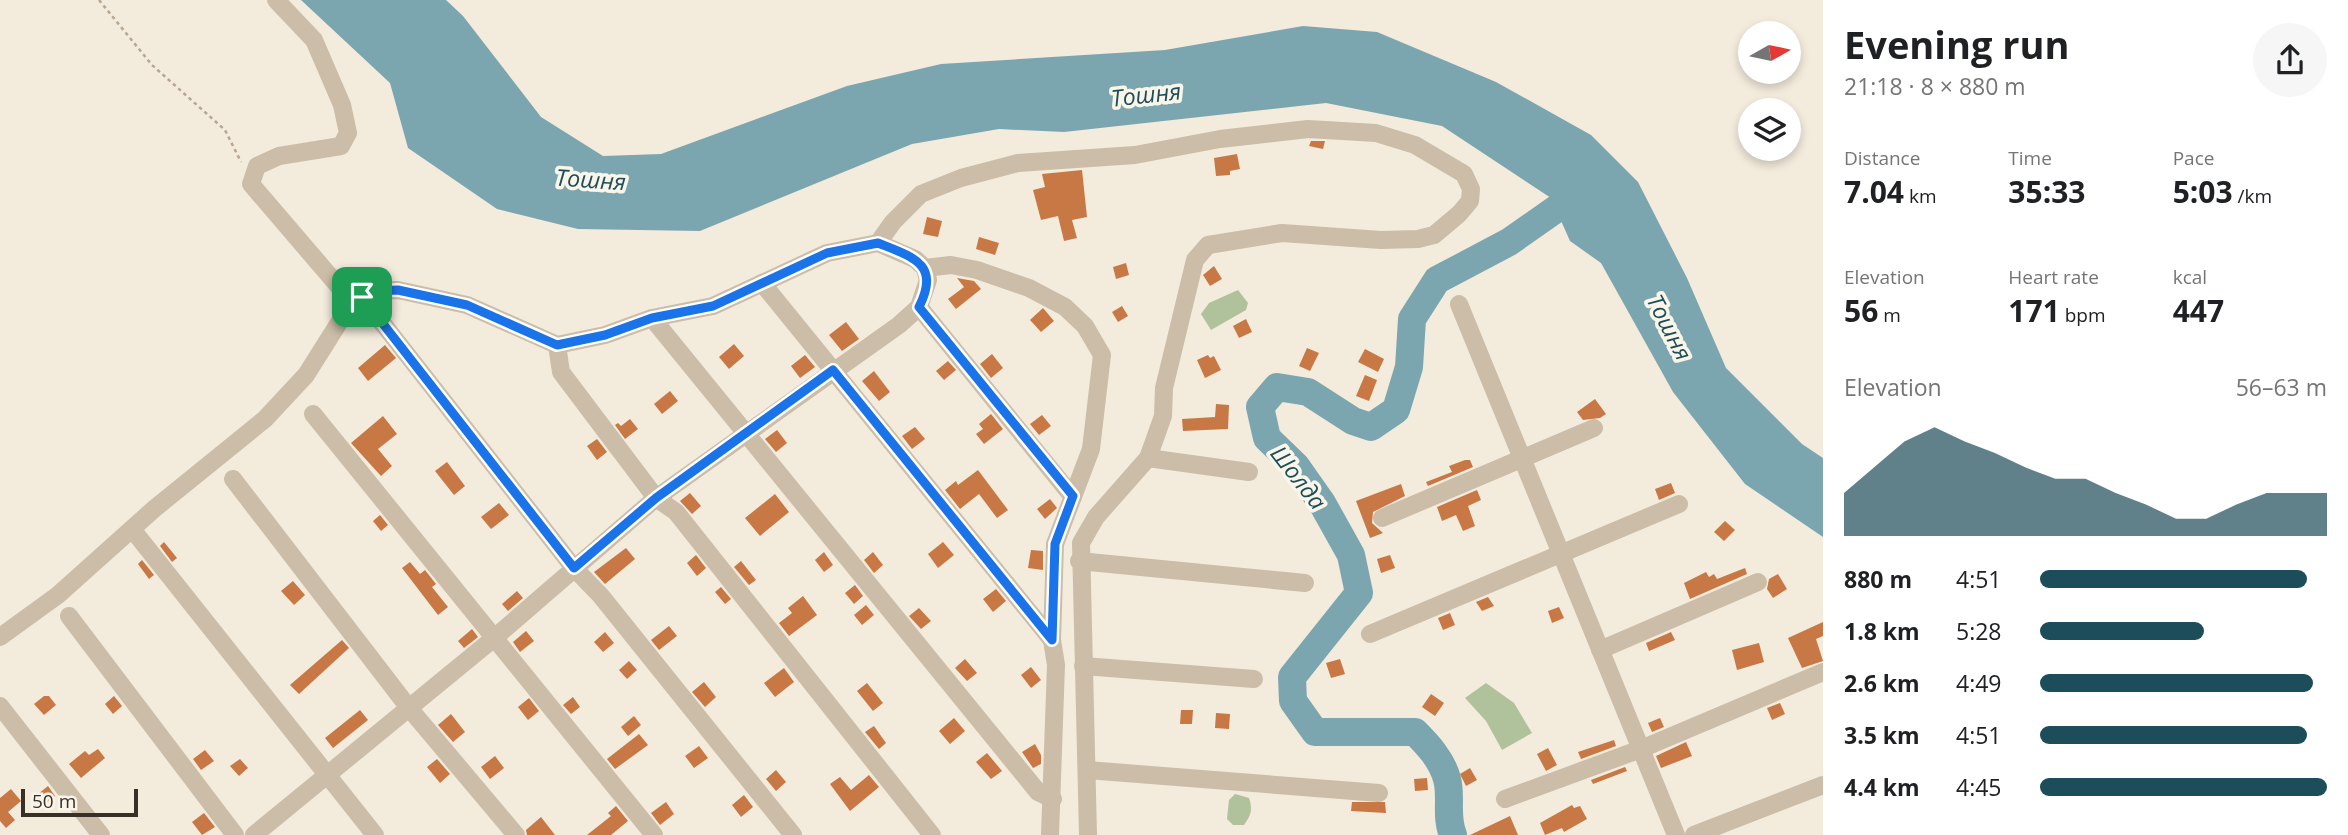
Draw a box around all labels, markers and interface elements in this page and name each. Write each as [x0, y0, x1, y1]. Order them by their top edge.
text: Evening run [1844, 18, 2069, 70]
north arrow [1738, 21, 1801, 84]
map controls [1738, 21, 1801, 161]
button: share [2253, 23, 2327, 97]
text: 21:18 · 8 × 880 m [1844, 70, 2026, 102]
water label: Тошня [1109, 74, 1183, 114]
button: layers [1738, 98, 1801, 161]
text: Distance [1844, 145, 1920, 171]
text: Time [2008, 145, 2052, 171]
text: Pace [2173, 145, 2214, 171]
water label: Тошня [555, 161, 627, 197]
text: 7.04 [1844, 171, 1904, 212]
text: 35:33 [2008, 171, 2086, 212]
text: 5:03 [2173, 171, 2233, 212]
text: km [1904, 183, 1937, 209]
text: /km [2233, 183, 2272, 209]
text: Elevation [1844, 264, 1925, 290]
text: Heart rate [2008, 264, 2099, 290]
text: kcal [2173, 264, 2207, 290]
pin [332, 267, 392, 327]
icon: arrive [343, 278, 381, 316]
water label: Тошня [1640, 288, 1700, 366]
text: 56 [1844, 290, 1878, 331]
text: 171 [2008, 290, 2060, 331]
text: 447 [2173, 290, 2224, 331]
text: m [1878, 302, 1901, 328]
text: bpm [2060, 302, 2106, 328]
text: Elevation [1844, 371, 1942, 403]
text: 56–63 m [2236, 371, 2327, 403]
water label: Шолда [1264, 438, 1334, 516]
text: 880 m [1844, 563, 1912, 595]
text: 4:51 [1956, 563, 2002, 595]
text: 1.8 km [1844, 615, 1920, 647]
text: 5:28 [1956, 615, 2002, 647]
text: 2.6 km [1844, 667, 1920, 699]
text: 4:49 [1956, 667, 2002, 699]
text: 3.5 km [1844, 719, 1920, 751]
text: 4:51 [1956, 719, 2002, 751]
text: 4.4 km [1844, 771, 1920, 803]
text: 4:45 [1956, 771, 2002, 803]
scale bar [21, 786, 138, 818]
text: 50 m [32, 788, 76, 814]

